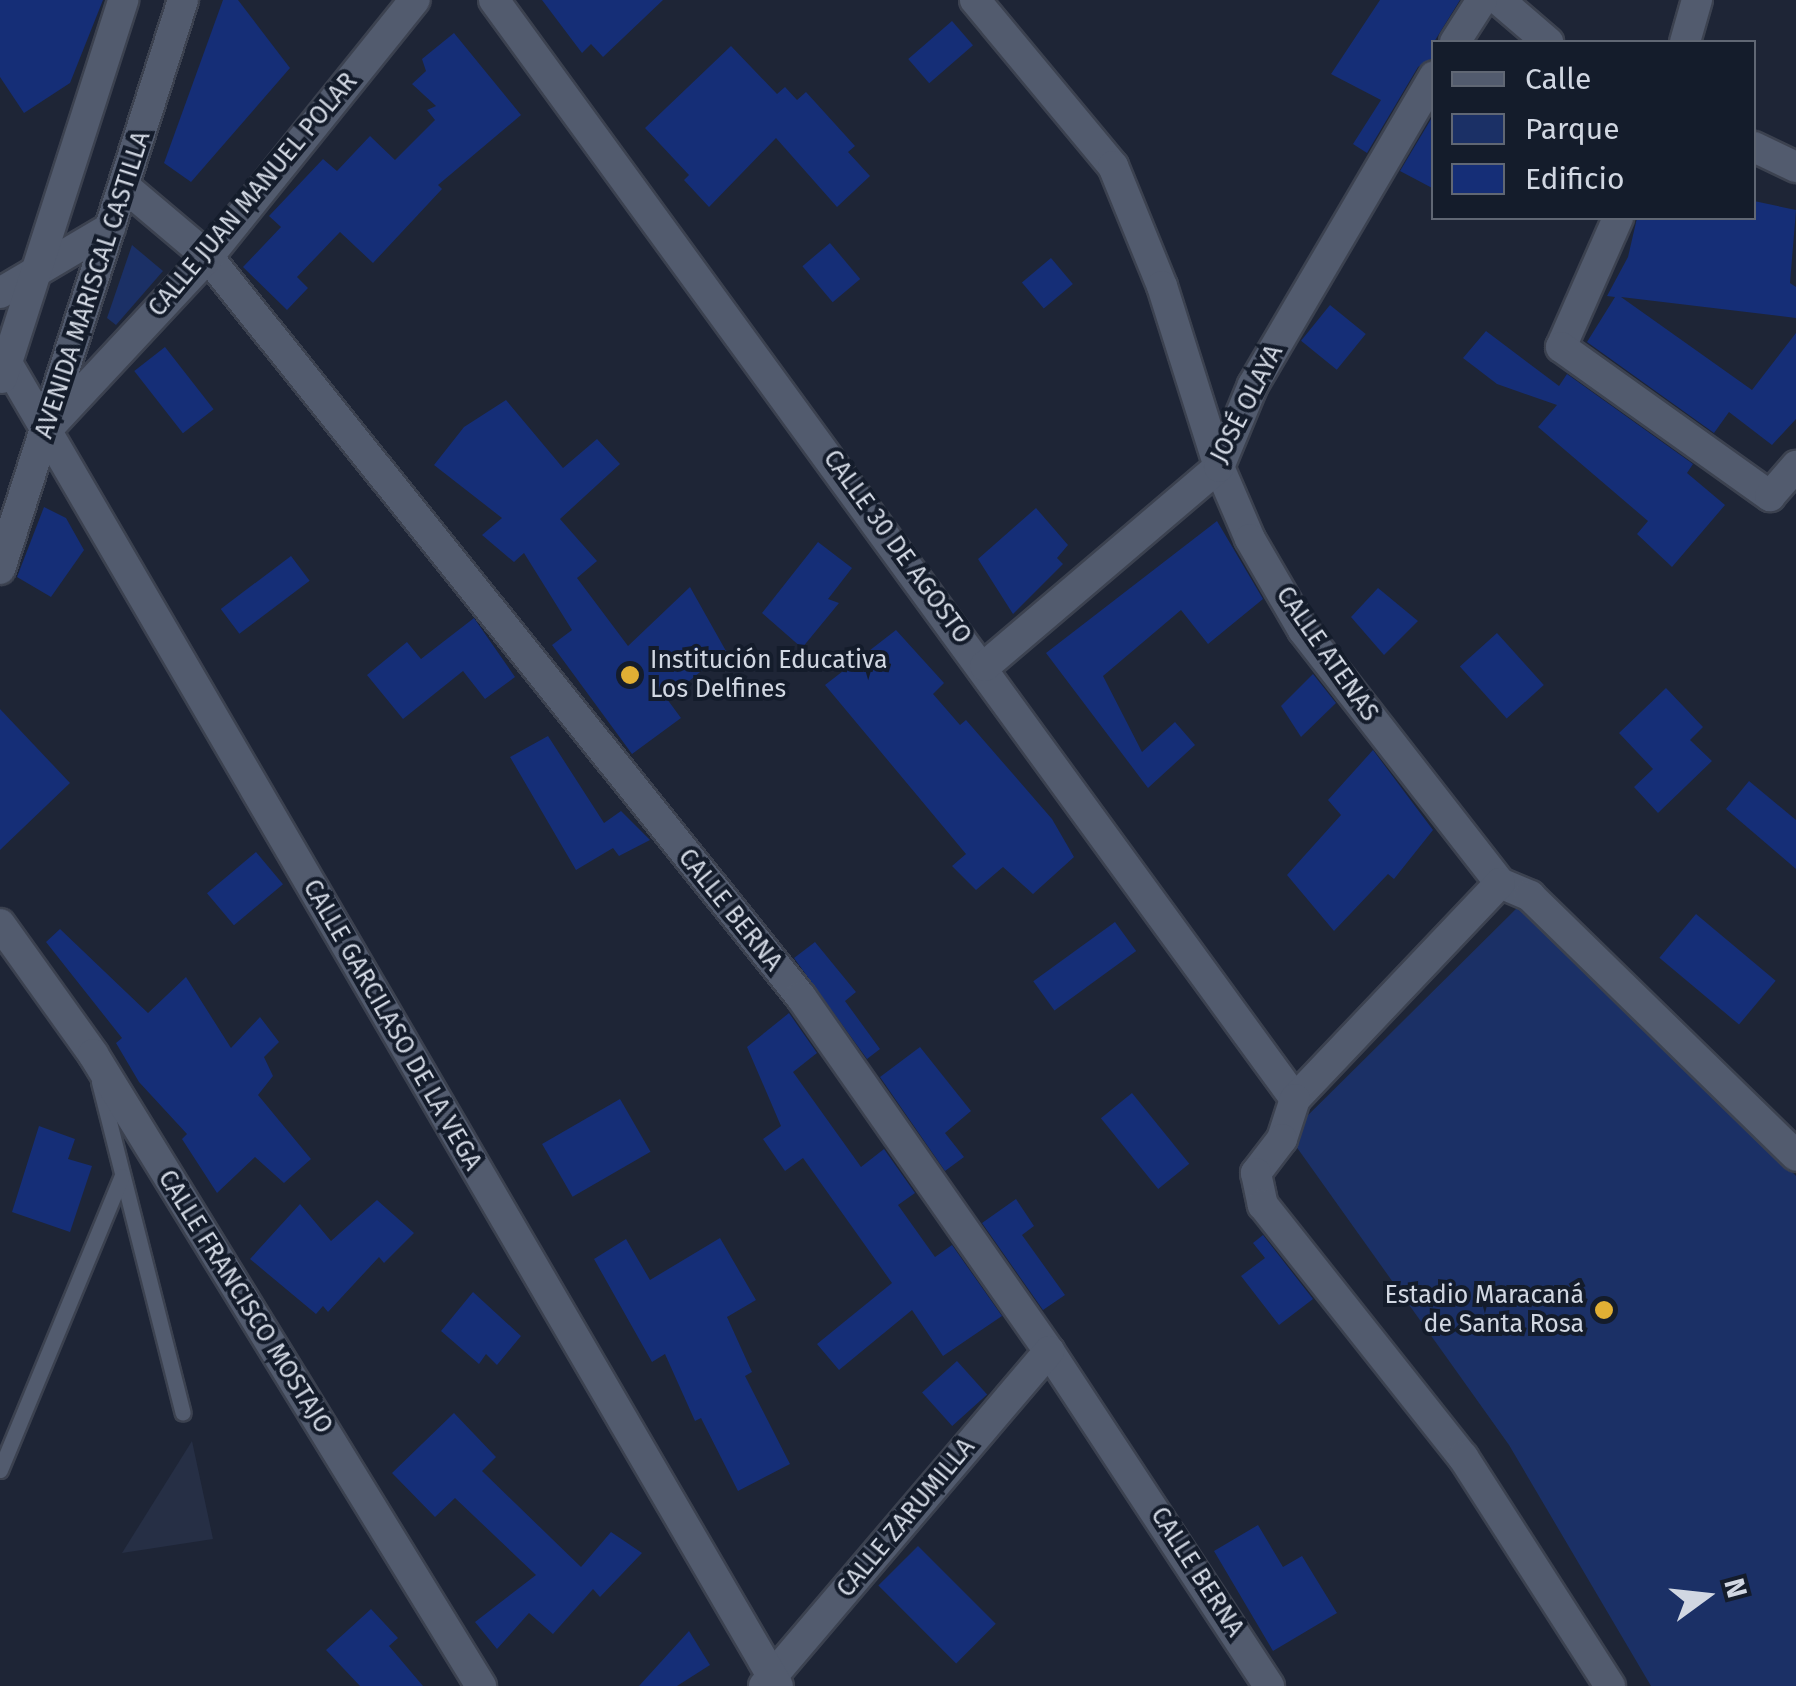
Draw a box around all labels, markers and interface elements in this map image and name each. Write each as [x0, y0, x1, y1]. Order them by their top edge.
legend [1431, 40, 1756, 220]
text: Calle [1525, 61, 1591, 97]
street label: CALLE JUAN MANUEL POLAR [142, 67, 364, 323]
text: Parque [1525, 111, 1620, 147]
street label: AVENIDA MARISCAL CASTILLA [29, 128, 157, 442]
text: Edificio [1525, 161, 1624, 197]
street label: JOSÉ OLAYA [1205, 340, 1289, 468]
street label: CALLE 30 DE AGOSTO [817, 444, 977, 650]
street label: CALLE ATENAS [1270, 581, 1384, 727]
place label: Institución Educativa Los Delfines [650, 646, 887, 705]
marker: Institución Educativa Los Delfines [619, 664, 641, 686]
street label: CALLE BERNA [672, 843, 788, 977]
street label: CALLE GARCILASO DE LA VEGA [296, 874, 488, 1176]
street label: CALLE FRANCISCO MOSTAJO [151, 1165, 339, 1439]
place label: Estadio Maracaná de Santa Rosa [1384, 1281, 1584, 1340]
marker: Estadio Maracaná de Santa Rosa [1593, 1299, 1615, 1321]
street label: CALLE ZARUMILLA [831, 1432, 981, 1604]
street label: CALLE BERNA [1144, 1502, 1250, 1642]
north arrow [1656, 1546, 1756, 1646]
text: N [1717, 1575, 1754, 1601]

